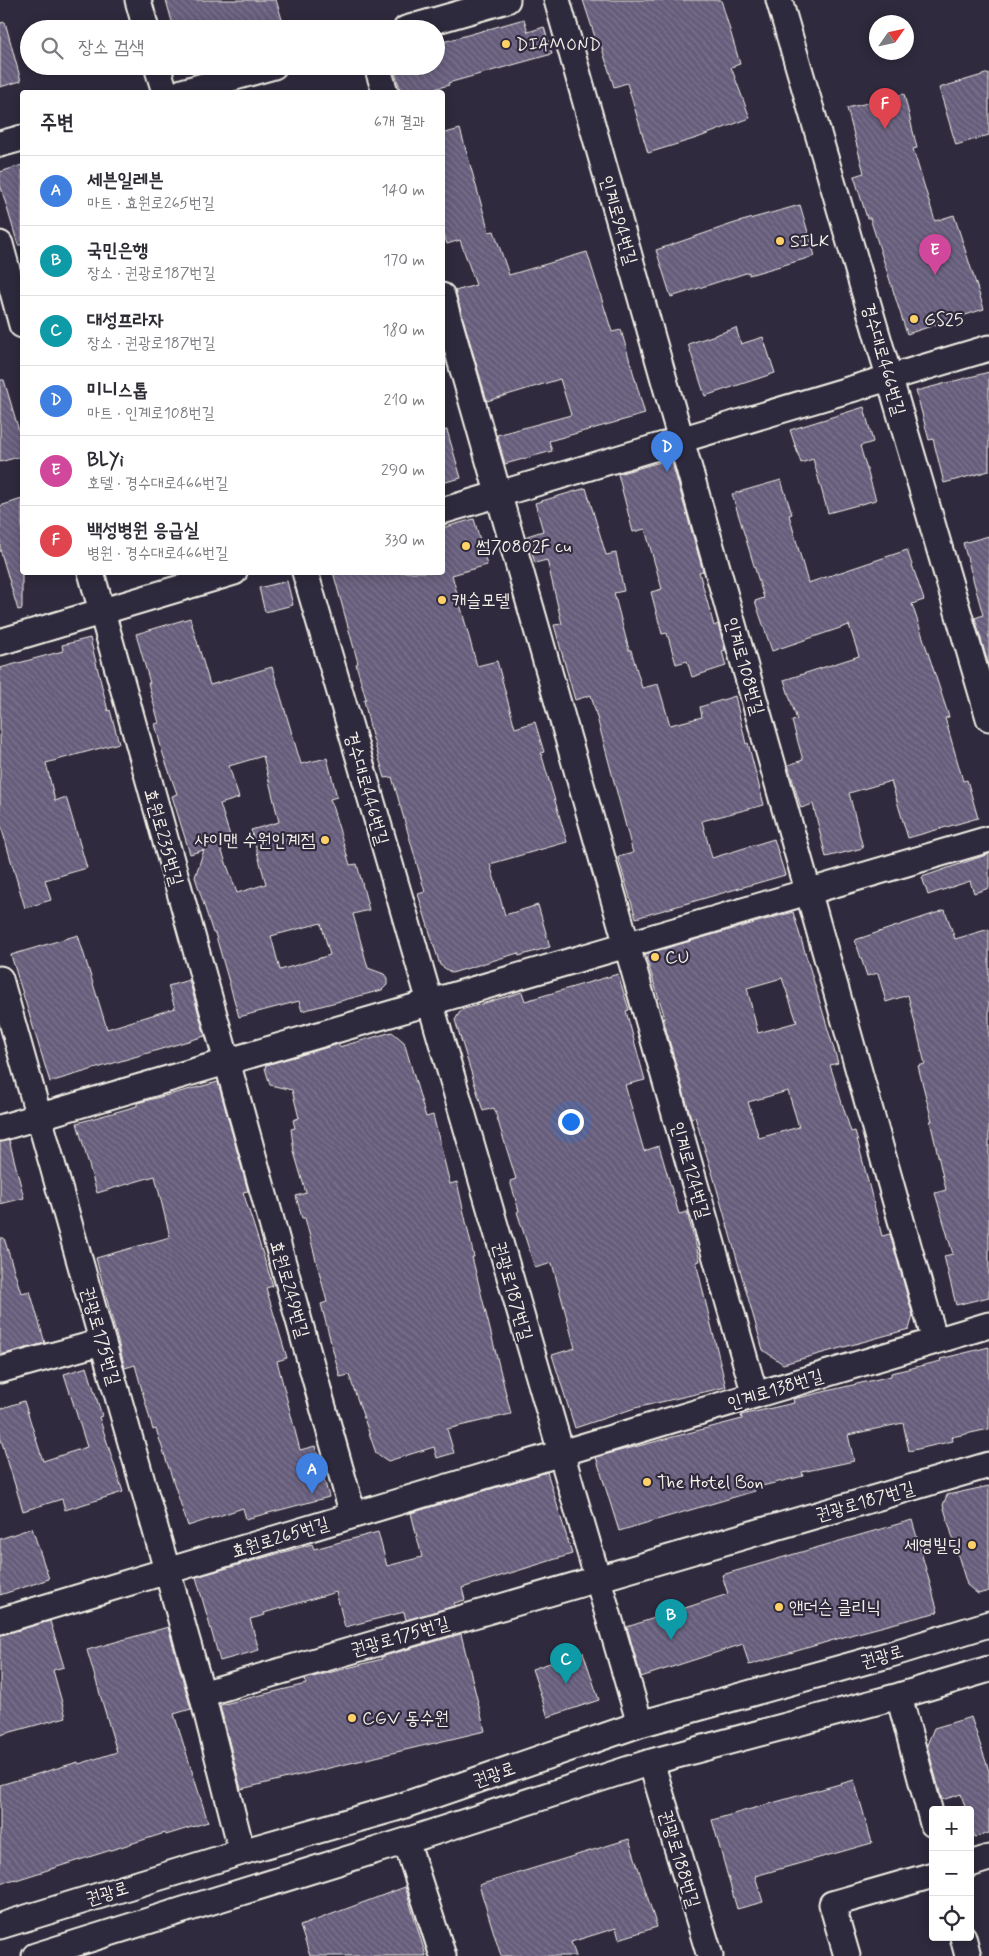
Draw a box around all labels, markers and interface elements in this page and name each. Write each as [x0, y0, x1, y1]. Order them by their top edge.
north arrow [869, 15, 914, 60]
search box [20, 20, 445, 75]
place label: DIAMOND [516, 33, 601, 57]
icon: search [38, 34, 66, 62]
text: 장소 검색 [78, 35, 144, 60]
marker: DIAMOND [500, 38, 512, 50]
pin: F [869, 88, 901, 129]
text: 주변 [40, 109, 74, 137]
text: 6개 결과 [374, 112, 425, 133]
text: 세븐일레븐 [87, 168, 163, 193]
street label: 인계로94번길 [594, 173, 642, 268]
text: A [51, 180, 61, 201]
text: 140 m [381, 180, 425, 201]
text: 마트 · 효원로265번길 [87, 193, 215, 214]
place label: SILK [790, 230, 829, 254]
pin: E [919, 234, 951, 275]
marker: SILK [774, 235, 786, 247]
text: 국민은행 [87, 238, 148, 263]
text: B [51, 250, 61, 271]
text: 170 m [383, 250, 425, 271]
text: 장소 · 권광로187번길 [87, 263, 215, 284]
street label: 경수대로466번길 [856, 300, 911, 419]
text: 대성프라자 [87, 308, 163, 333]
place label: GS25 [924, 308, 963, 332]
marker: GS25 [908, 313, 920, 325]
text: C [50, 320, 62, 341]
text: 180 m [382, 320, 425, 341]
text: 장소 · 권광로187번길 [87, 333, 215, 354]
text: 미니스톱 [87, 378, 148, 403]
text: D [50, 390, 62, 411]
text: 210 m [384, 390, 425, 411]
text: 마트 · 인계로108번길 [87, 403, 215, 424]
pin: D [651, 431, 683, 472]
text: BLYi [87, 448, 124, 473]
text: E [51, 460, 61, 481]
text: 290 m [381, 460, 425, 481]
text: 호텔 · 경수대로466번길 [87, 473, 228, 494]
text: 백성병원 응급실 [87, 518, 199, 543]
text: F [52, 530, 60, 551]
text: 330 m [384, 530, 425, 551]
place label: 썸70802F cu [476, 535, 571, 559]
marker: 썸70802F cu [460, 540, 472, 552]
text: 병원 · 경수대로466번길 [87, 543, 228, 564]
place label: 캐슬모텔 [452, 589, 510, 613]
marker: 캐슬모텔 [436, 594, 448, 606]
street label: 인계로108번길 [719, 615, 770, 718]
street label: 경수대로446번길 [338, 729, 394, 848]
street label: 효원로235번길 [138, 786, 189, 889]
place label: 샤이맨 수원인계점 [194, 829, 316, 853]
marker: 샤이맨 수원인계점 [319, 834, 331, 846]
place label: CU [665, 946, 690, 970]
marker: CU [649, 951, 661, 963]
your location [558, 1109, 584, 1135]
street label: 인계로124번길 [665, 1119, 715, 1222]
street label: 효원로249번길 [264, 1238, 315, 1341]
street label: 권광로187번길 [487, 1239, 538, 1344]
street label: 권광로175번길 [75, 1284, 126, 1389]
street label: 인계로138번길 [725, 1364, 827, 1416]
pin: A [296, 1453, 328, 1494]
place label: The Hotel Bon [657, 1471, 764, 1495]
marker: The Hotel Bon [641, 1476, 653, 1488]
street label: 권광로187번길 [813, 1476, 918, 1527]
street label: 효원로265번길 [229, 1512, 333, 1564]
place label: 세영빌딩 [904, 1534, 962, 1558]
marker: 세영빌딩 [966, 1539, 978, 1551]
place label: 앤더슨 클리닉 [789, 1596, 881, 1620]
pin: B [655, 1599, 687, 1640]
marker: 앤더슨 클리닉 [773, 1601, 785, 1613]
street label: 권광로175번길 [348, 1611, 453, 1662]
street label: 권광로 [858, 1639, 906, 1674]
pin: C [550, 1643, 582, 1684]
place label: CGV 동수원 [362, 1707, 449, 1731]
marker: CGV 동수원 [346, 1712, 358, 1724]
street label: 권광로 [470, 1757, 519, 1793]
map controls [929, 1806, 974, 1941]
button: + [929, 1806, 974, 1851]
street label: 권광로188번길 [653, 1808, 705, 1911]
button: − [929, 1851, 974, 1896]
street label: 권광로 [83, 1876, 132, 1912]
button: locate [929, 1896, 974, 1941]

